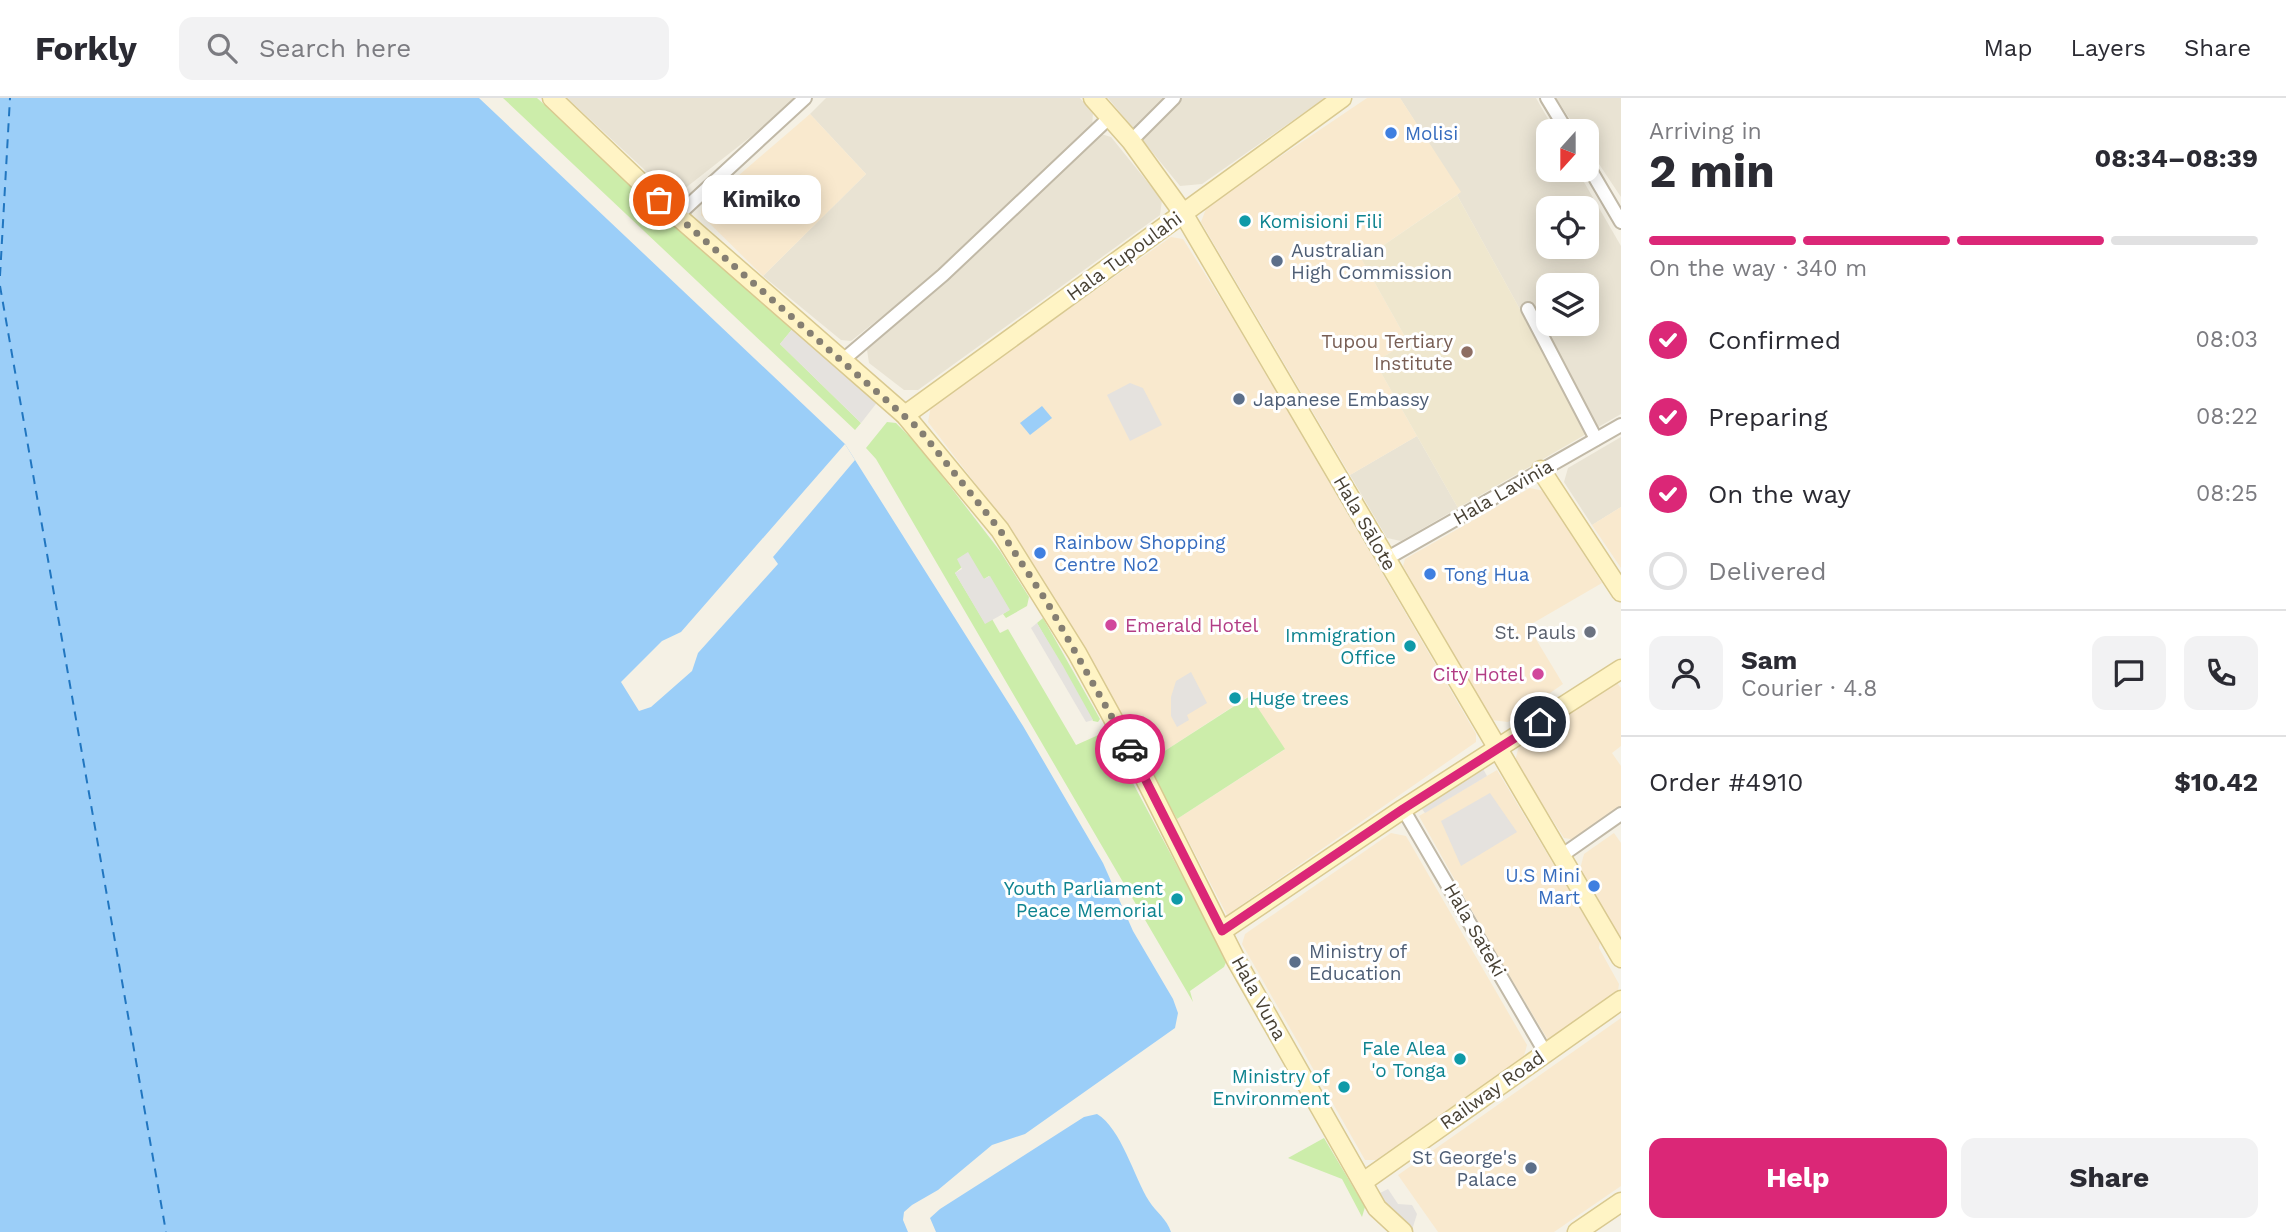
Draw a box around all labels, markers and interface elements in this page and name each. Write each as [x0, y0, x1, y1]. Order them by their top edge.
search box [179, 17, 669, 80]
text: Forkly [35, 29, 137, 68]
icon: search [203, 29, 241, 67]
text: Search here [259, 33, 411, 63]
text: Map [1984, 34, 2032, 62]
text: Layers [2070, 34, 2146, 62]
text: Share [2184, 34, 2251, 62]
text: Arriving in [1649, 118, 1762, 145]
north arrow [1536, 119, 1600, 182]
map controls [1536, 119, 1599, 336]
place label: Molisi [1405, 122, 1458, 145]
marker: Molisi [1383, 125, 1399, 141]
text: 08:34–08:39 [2095, 143, 2258, 173]
text: 2 min [1649, 144, 1775, 198]
pin [629, 170, 689, 230]
callout: Kimiko [701, 176, 820, 224]
icon: bag [640, 181, 678, 219]
text: Kimiko [722, 186, 801, 213]
button: locate [1536, 196, 1599, 259]
street label: Hala Tupoulahi [1062, 206, 1186, 306]
place label: Komisioni Fili [1259, 210, 1383, 233]
marker: Komisioni Fili [1237, 213, 1253, 229]
place label: Australian High Commission [1291, 239, 1452, 284]
marker: Australian High Commission [1269, 253, 1285, 269]
text: On the way · 340 m [1649, 255, 1867, 282]
button: layers [1536, 273, 1599, 336]
icon: check [1649, 321, 1687, 359]
text: Confirmed [1708, 325, 1841, 355]
text: 08:03 [2195, 326, 2258, 353]
place label: Tupou Tertiary Institute [1321, 330, 1453, 375]
marker: Tupou Tertiary Institute [1459, 344, 1475, 360]
place label: Japanese Embassy [1253, 388, 1429, 411]
marker: Japanese Embassy [1231, 391, 1247, 407]
icon: check [1649, 398, 1687, 436]
text: Preparing [1708, 402, 1828, 432]
text: 08:22 [2196, 403, 2258, 430]
street label: Hala Lavinia [1449, 454, 1557, 530]
street label: Hala Sālote [1329, 471, 1401, 575]
icon: check [1649, 475, 1687, 513]
text: On the way [1708, 479, 1851, 509]
text: 08:25 [2196, 480, 2258, 507]
place label: Rainbow Shopping Centre No2 [1054, 531, 1226, 576]
marker: Rainbow Shopping Centre No2 [1032, 545, 1048, 561]
text: Delivered [1708, 556, 1827, 586]
place label: Tong Hua [1444, 563, 1530, 586]
marker: Tong Hua [1422, 566, 1438, 582]
place label: Emerald Hotel [1125, 614, 1259, 637]
marker: Emerald Hotel [1103, 617, 1119, 633]
place label: St. Pauls [1494, 621, 1576, 644]
place label: Immigration Office [1285, 624, 1396, 669]
marker: St. Pauls [1582, 624, 1598, 640]
button: person [1649, 636, 1723, 710]
button: chat [2092, 636, 2166, 710]
button: phone [2184, 636, 2258, 710]
marker: Immigration Office [1402, 638, 1418, 654]
text: Sam [1741, 645, 1797, 675]
place label: City Hotel [1432, 663, 1524, 686]
marker: City Hotel [1530, 666, 1546, 682]
text: Courier · 4.8 [1741, 675, 1877, 702]
place label: Huge trees [1249, 687, 1349, 710]
marker: Huge trees [1227, 690, 1243, 706]
pin [1510, 692, 1570, 752]
icon: home [1521, 703, 1559, 741]
courier [1095, 714, 1165, 784]
icon: car [1111, 730, 1149, 768]
text: Order #4910 [1649, 767, 1804, 797]
text: $10.42 [2174, 767, 2258, 797]
place label: U.S Mini Mart [1505, 864, 1580, 909]
place label: Youth Parliament Peace Memorial [1004, 877, 1163, 922]
marker: U.S Mini Mart [1586, 878, 1602, 894]
street label: Hala Sateki [1439, 879, 1511, 981]
marker: Youth Parliament Peace Memorial [1169, 891, 1185, 907]
place label: Ministry of Education [1309, 940, 1408, 985]
street label: Hala Vuna [1227, 952, 1292, 1044]
marker: Ministry of Education [1287, 954, 1303, 970]
place label: Fale Alea 'o Tonga [1362, 1037, 1446, 1082]
street label: Railway Road [1435, 1046, 1549, 1134]
marker: Fale Alea 'o Tonga [1452, 1051, 1468, 1067]
place label: Ministry of Environment [1212, 1065, 1331, 1110]
marker: Ministry of Environment [1336, 1079, 1352, 1095]
button: Help [1649, 1138, 1947, 1218]
button: Share [1961, 1138, 2258, 1218]
place label: St George's Palace [1412, 1146, 1517, 1191]
marker: St George's Palace [1523, 1160, 1539, 1176]

